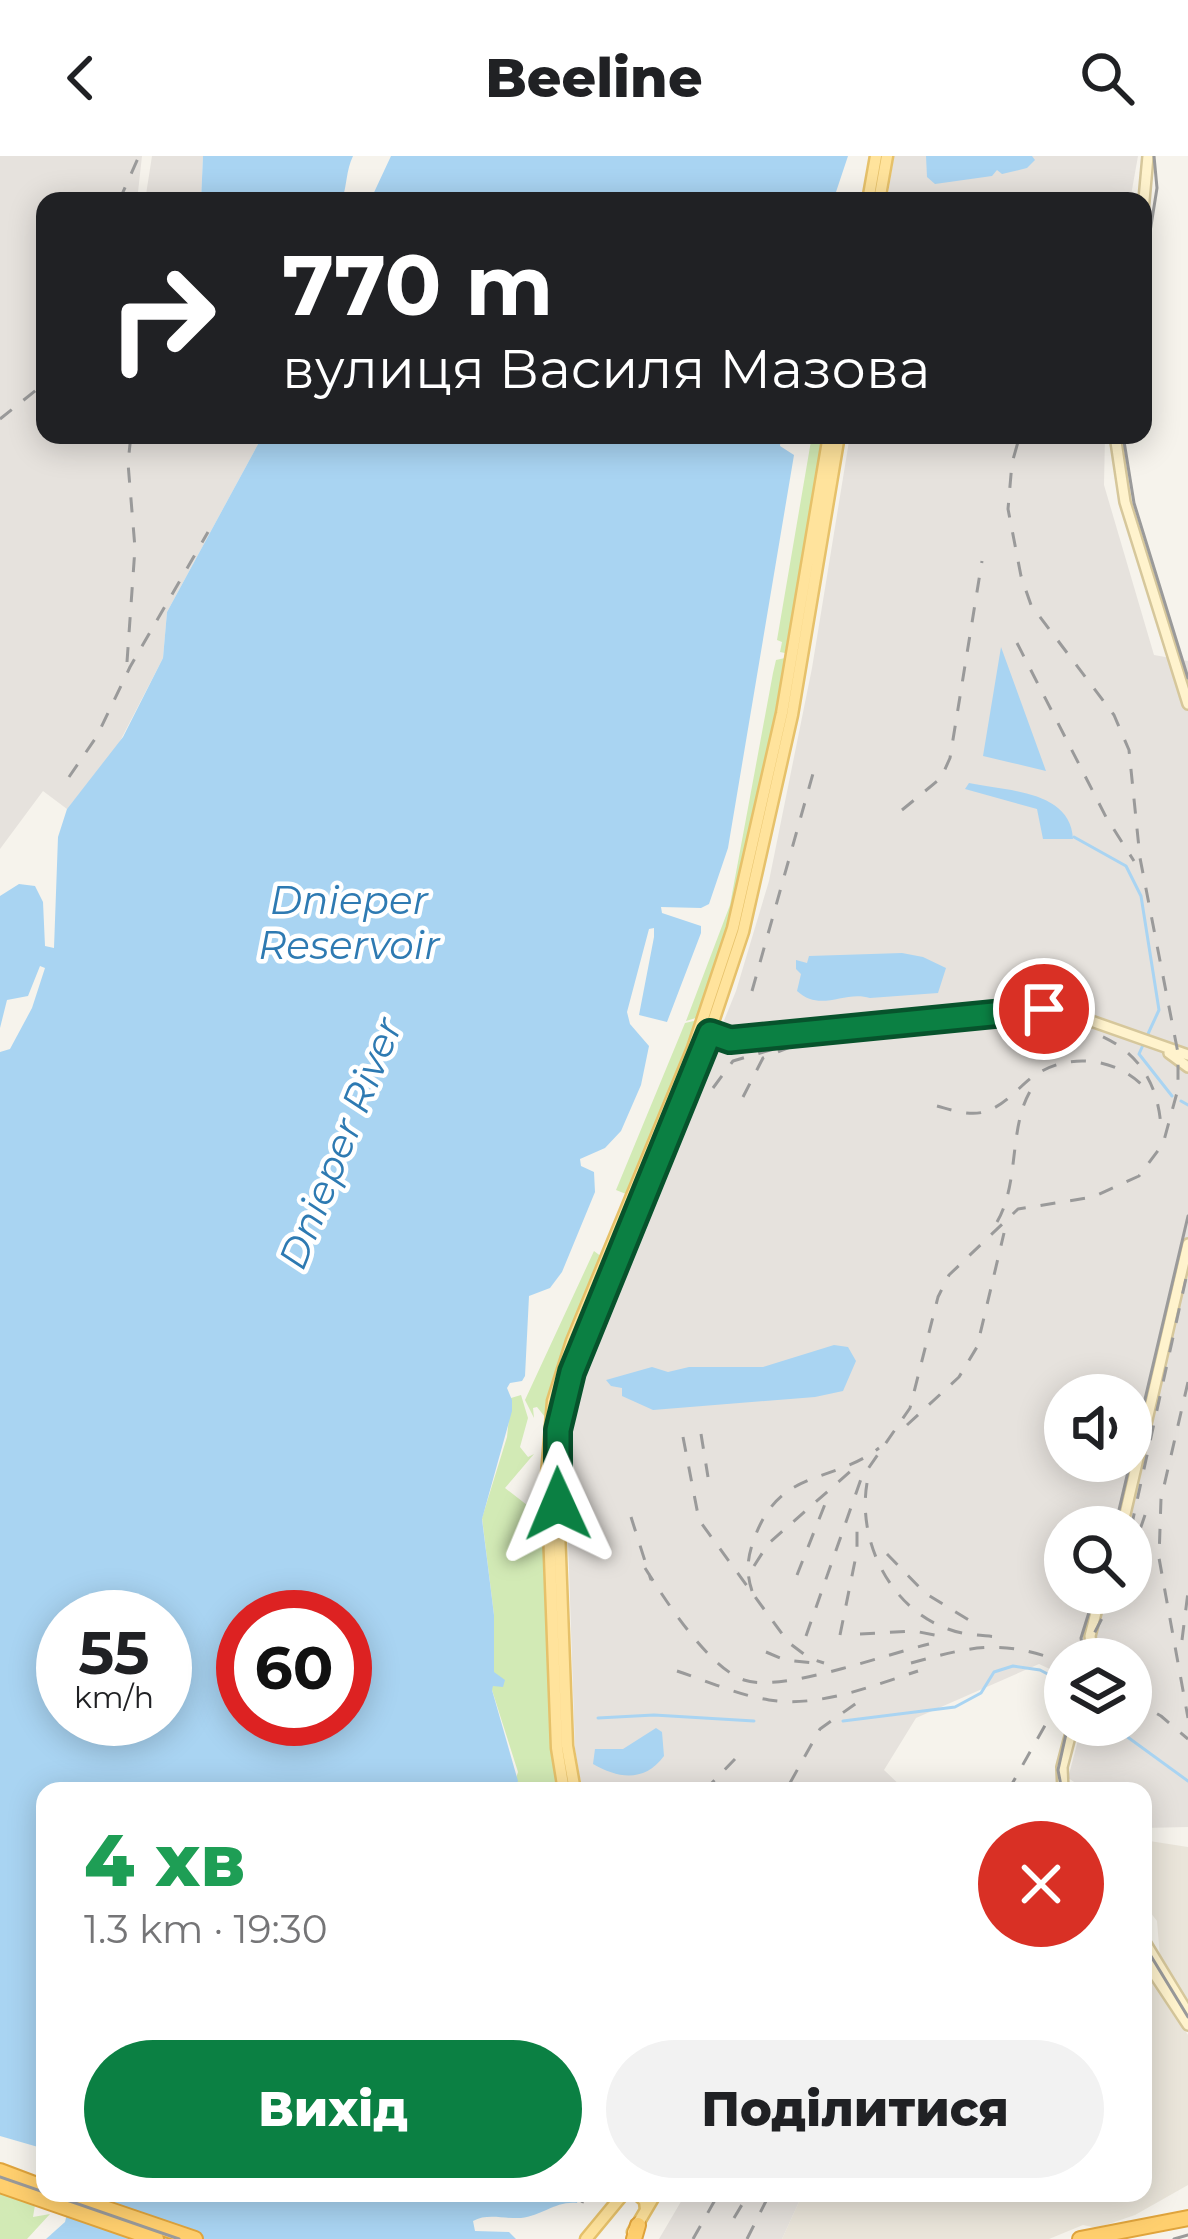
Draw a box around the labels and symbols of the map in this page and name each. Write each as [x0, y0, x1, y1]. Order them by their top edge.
water label: Dnieper Reservoir [258, 876, 441, 969]
pin [993, 958, 1095, 1060]
water label: Dnieper River [268, 1009, 413, 1276]
position arrow [495, 1441, 621, 1567]
speed limit sign: 60 [216, 1590, 372, 1746]

